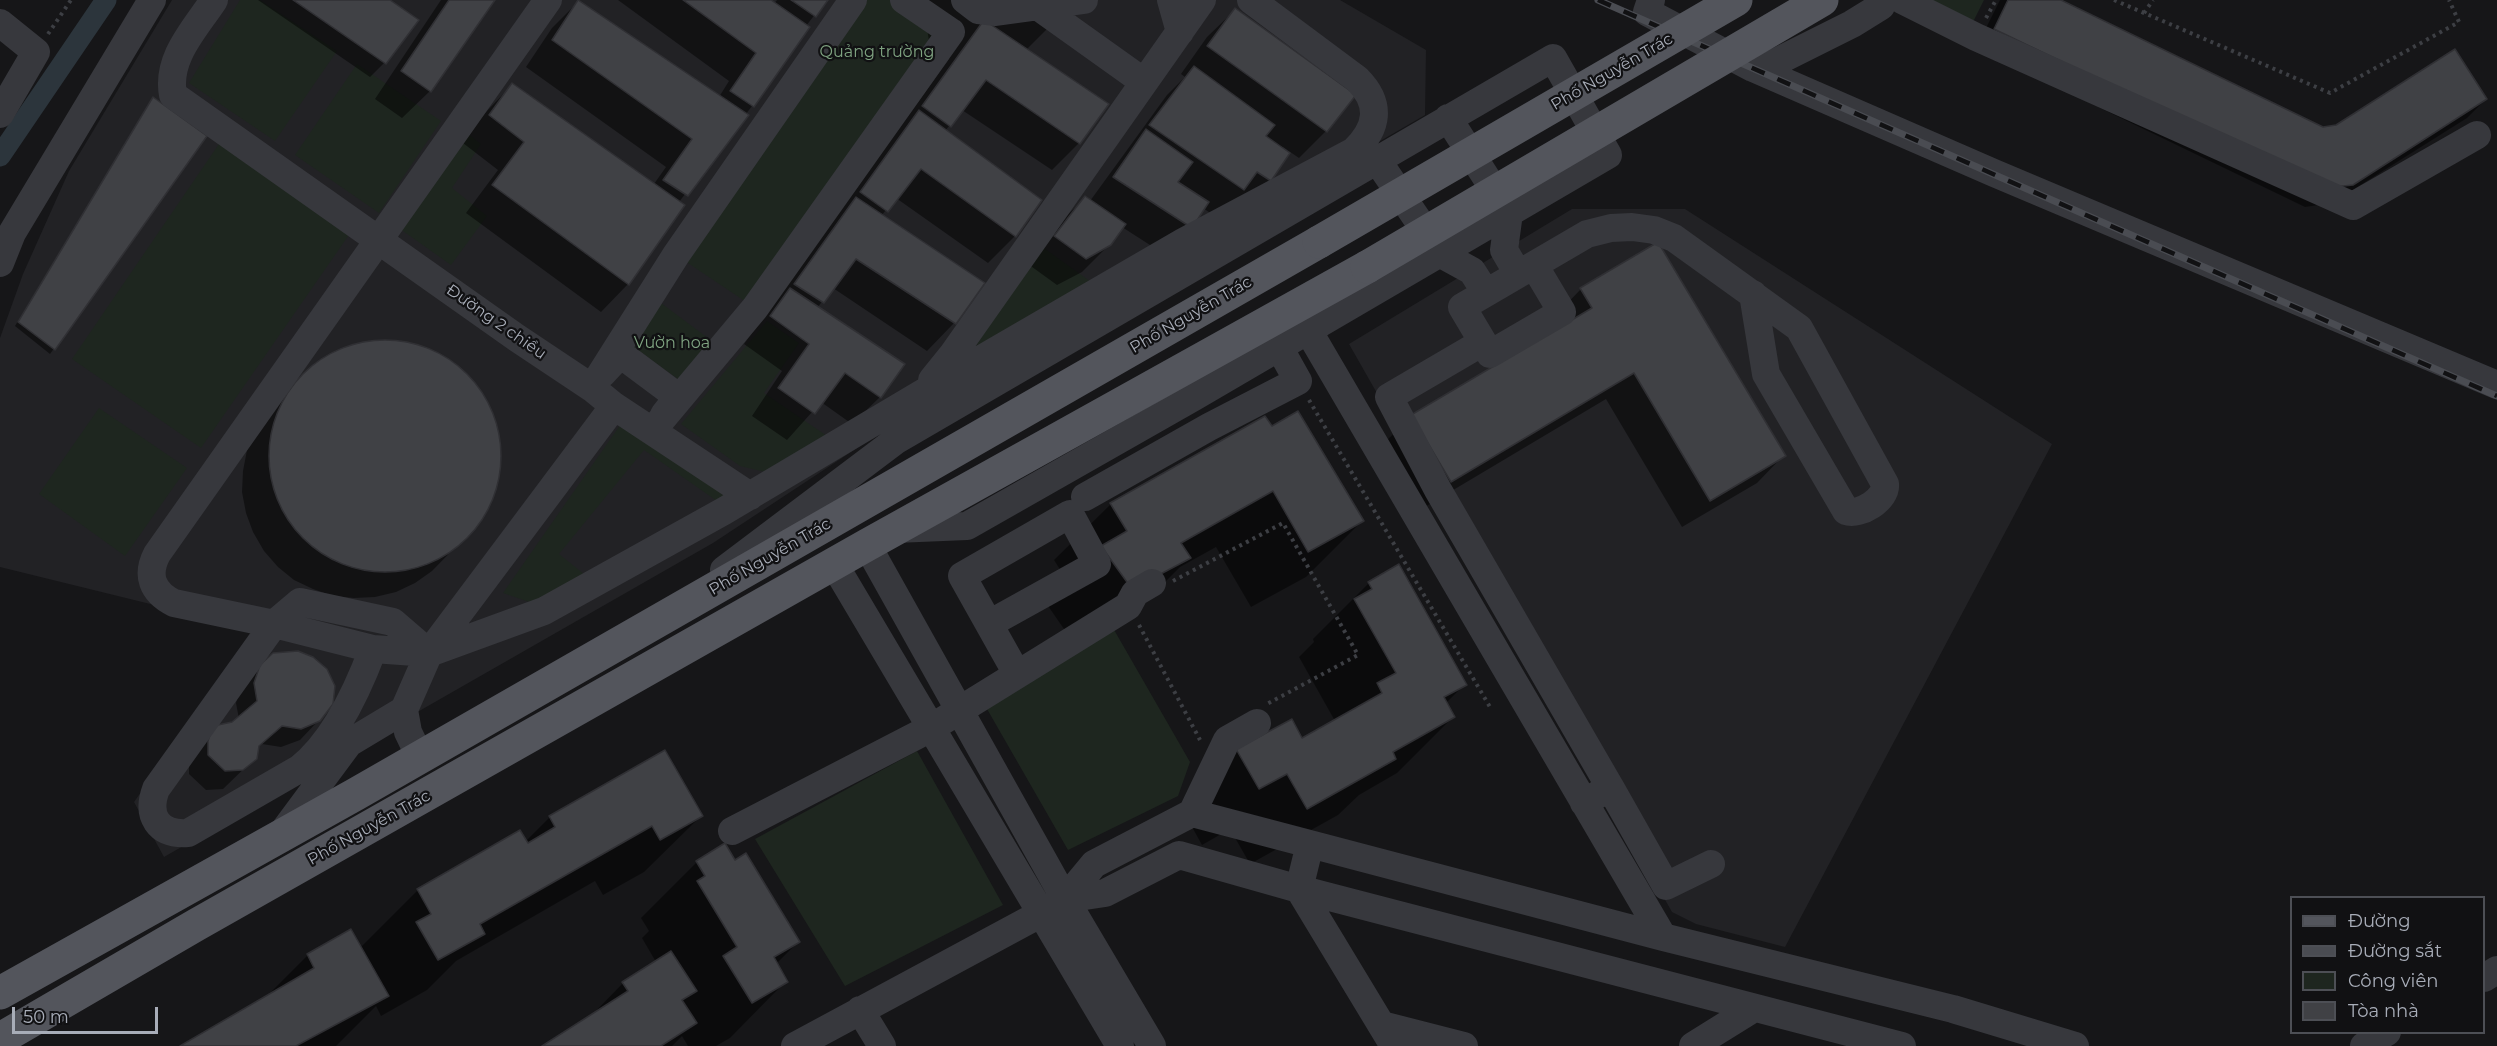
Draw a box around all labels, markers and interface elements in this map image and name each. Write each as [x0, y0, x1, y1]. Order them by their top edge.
street label: Phố Nguyễn Trác [1548, 29, 1676, 115]
park label: Quảng trường [820, 42, 934, 62]
street label: Phố Nguyễn Trác [1127, 272, 1255, 358]
street label: Đường 2 chiều [442, 280, 550, 364]
park label: Vườn hoa [634, 333, 710, 353]
street label: Phố Nguyễn Trác [706, 514, 834, 600]
street label: Phố Nguyễn Trác [304, 786, 434, 870]
legend [2290, 896, 2485, 1034]
text: Đường [2348, 910, 2411, 932]
text: Đường sắt [2348, 940, 2442, 962]
text: Công viên [2348, 970, 2439, 992]
scale bar [15, 995, 160, 1033]
text: Tòa nhà [2348, 1000, 2419, 1022]
text: 50 m [23, 1006, 69, 1028]

